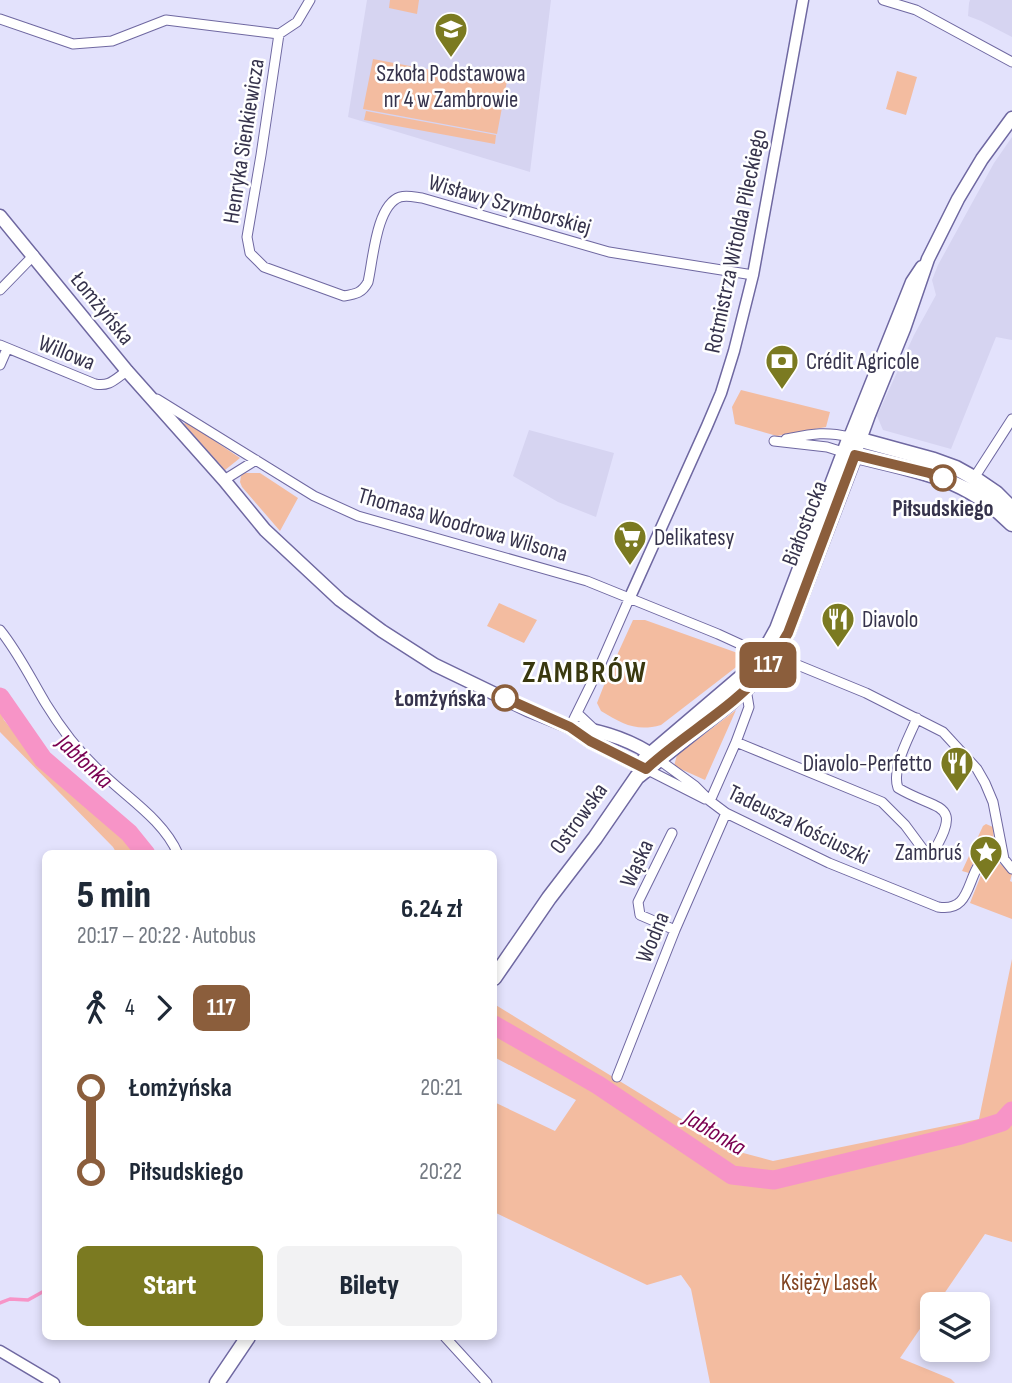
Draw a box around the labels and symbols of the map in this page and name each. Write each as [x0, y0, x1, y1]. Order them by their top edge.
school or university icon: Szkoła Podstawowa nr 4 w Zambrowie [432, 10, 470, 59]
street label: Henryka Sienkiewicza [217, 57, 271, 226]
place label: Szkoła Podstawowa nr 4 w Zambrowie [376, 60, 526, 114]
street label: Rotmistrza Witolda Pileckiego [699, 127, 773, 356]
street label: Wisławy Szymborskiej [425, 168, 594, 242]
street label: Łomżyńska [64, 266, 140, 351]
street label: Willowa [34, 329, 99, 377]
bank icon: Crédit Agricole [763, 342, 801, 391]
place label: Crédit Agricole [806, 348, 919, 376]
marker: Piłsudskiego [930, 465, 956, 491]
street label: Białostocka [776, 477, 834, 570]
street label: Thomasa Woodrowa Wilsona [355, 482, 571, 568]
place label: Piłsudskiego [892, 495, 994, 523]
supermarket icon: Delikatesy [611, 518, 649, 567]
place label: Delikatesy [654, 524, 735, 552]
restaurant icon: Diavolo [819, 600, 857, 649]
place label: Diavolo [862, 606, 918, 634]
line badge: 117 [728, 642, 808, 688]
district label: ZAMBRÓW [522, 655, 648, 691]
place label: Łomżyńska [394, 685, 486, 713]
marker: Łomżyńska [492, 685, 518, 711]
water label: Jabłonka [49, 727, 119, 795]
restaurant icon: Diavolo-Perfetto [938, 744, 976, 793]
place label: Diavolo-Perfetto [803, 750, 932, 778]
street label: Ostrowska [544, 778, 614, 860]
street label: Tadeusza Kościuszki [723, 779, 874, 871]
place icon: Zambruś [967, 833, 1005, 882]
street label: Wąska [614, 835, 660, 892]
place label: Zambruś [895, 839, 962, 867]
street label: Wodna [630, 908, 676, 967]
water label: Jabłonka [677, 1102, 751, 1162]
park label: Księży Lasek [781, 1269, 877, 1297]

